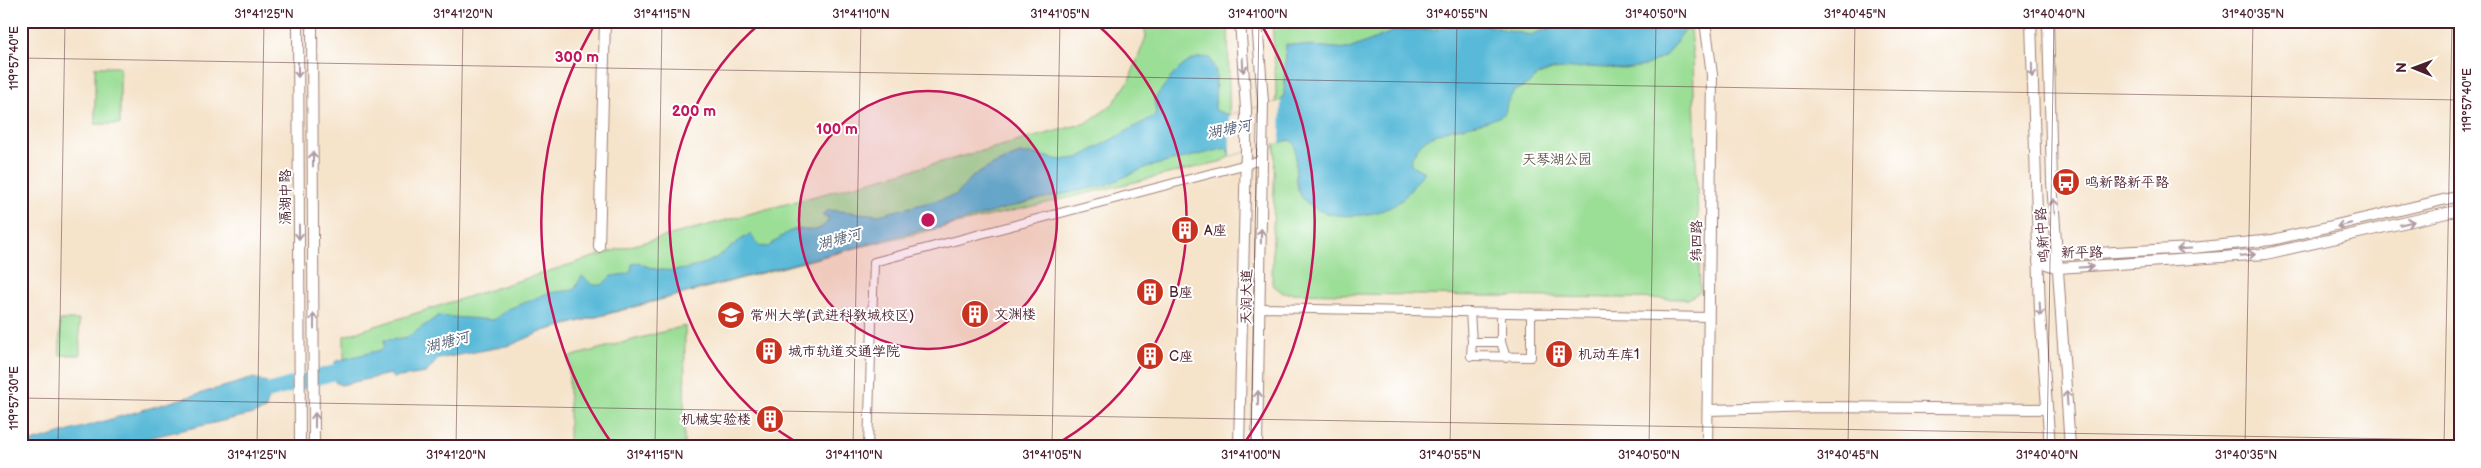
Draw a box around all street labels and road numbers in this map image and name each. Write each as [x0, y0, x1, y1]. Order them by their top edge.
street label: 滆湖中路 [277, 169, 294, 225]
street label: 鸣新中路 [2032, 206, 2053, 263]
street label: 纬四路 [1688, 220, 1705, 262]
street label: 新平路 [2061, 244, 2103, 261]
street label: 天润大道 [1238, 269, 1255, 325]

